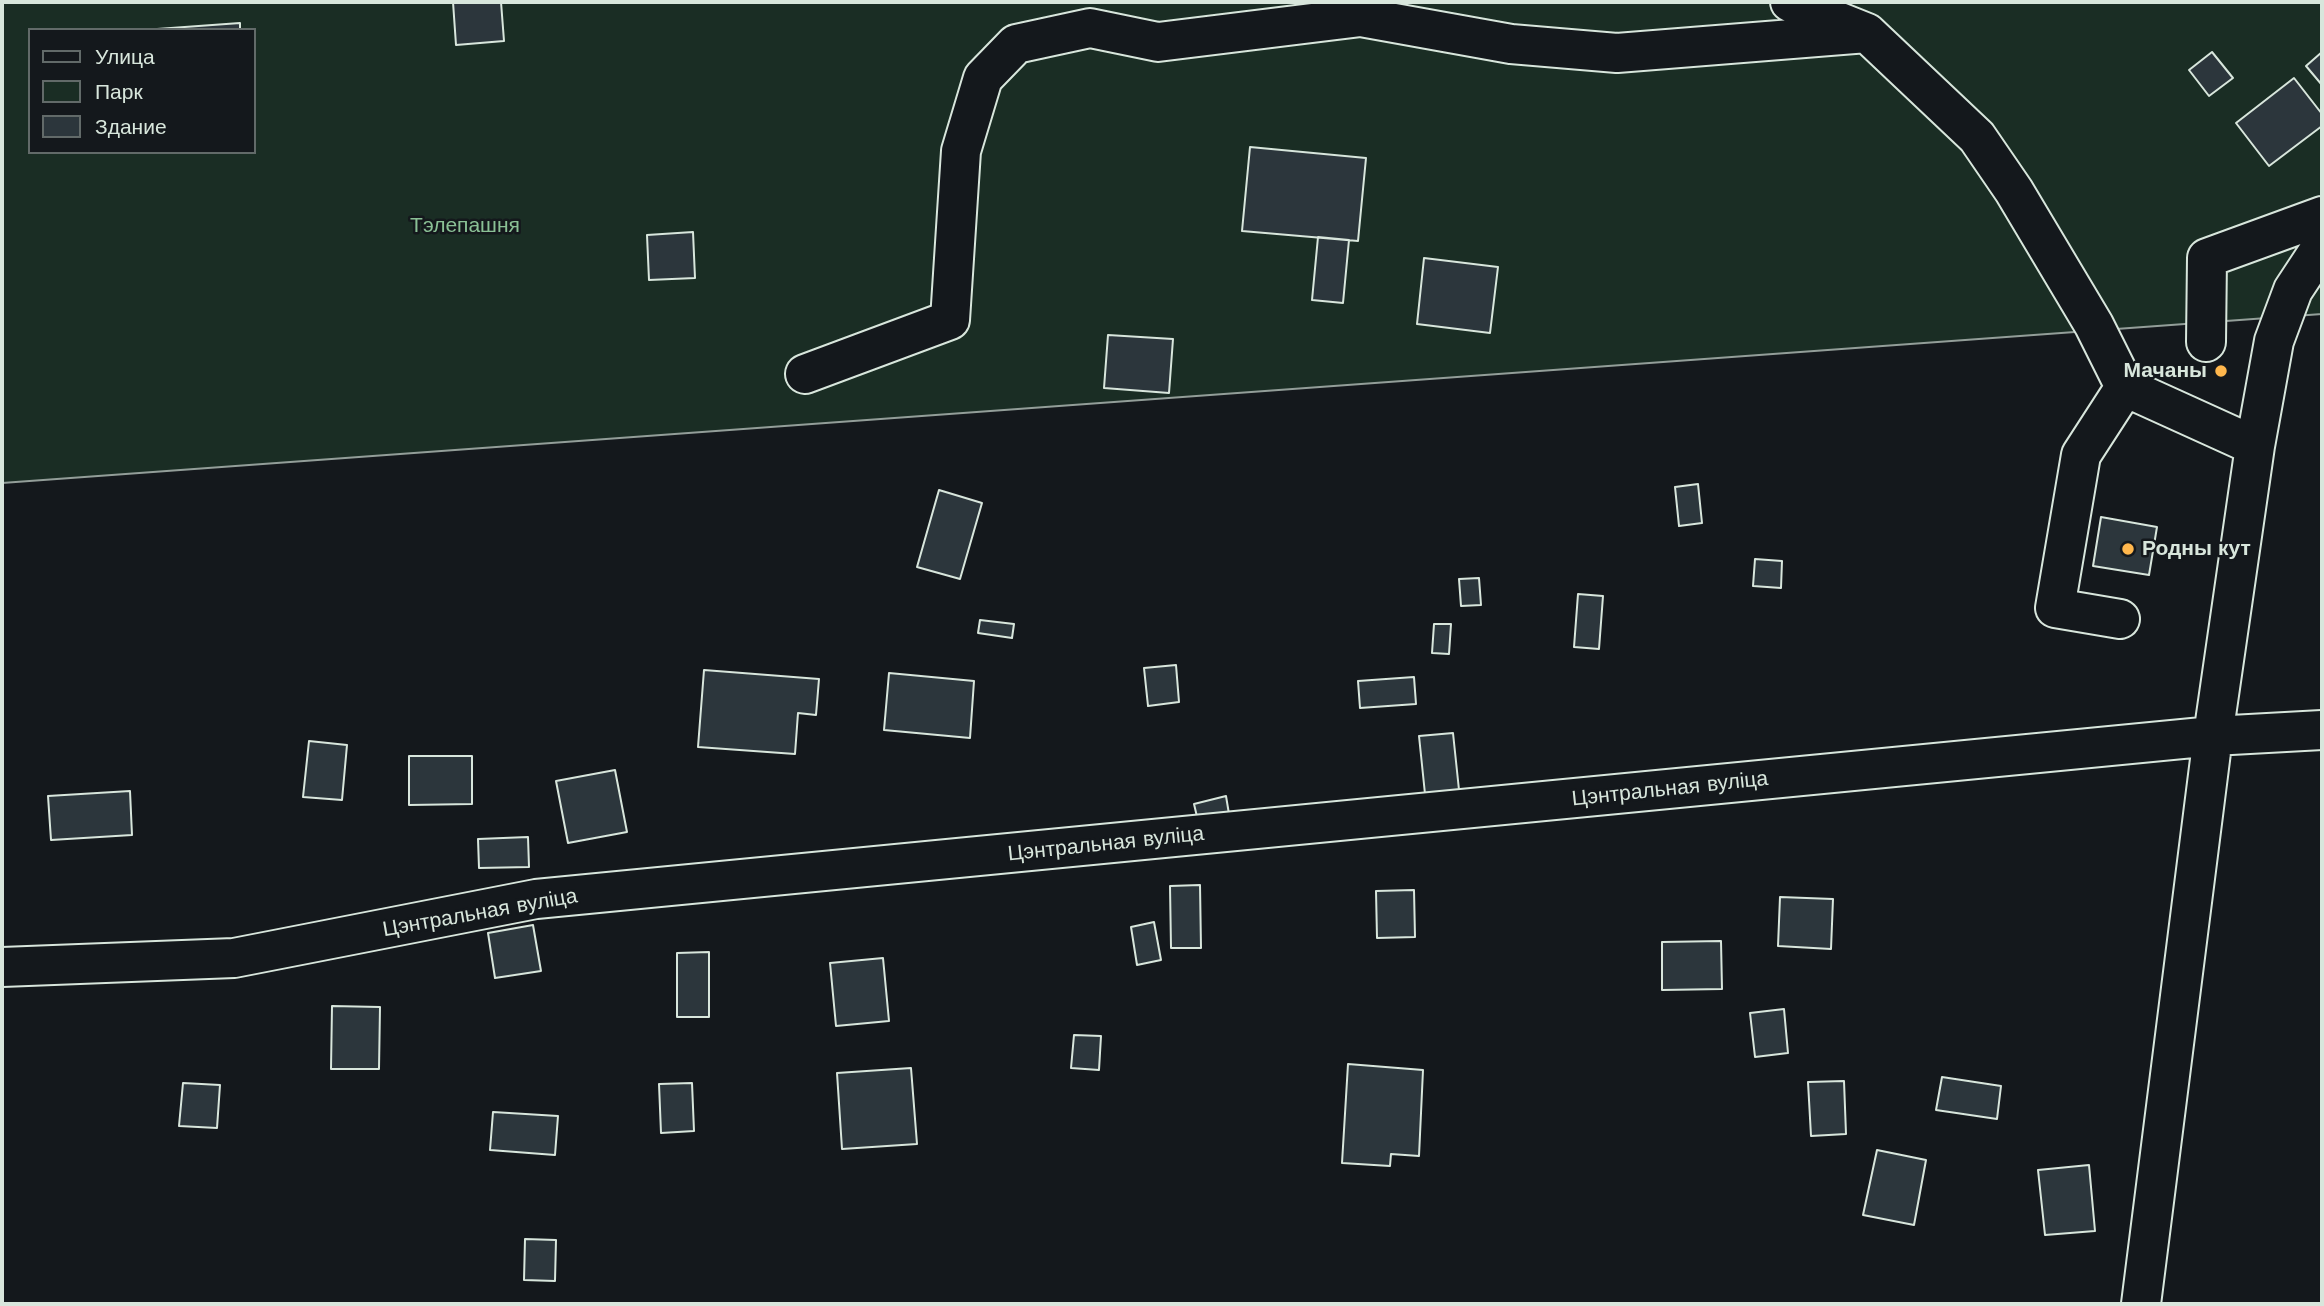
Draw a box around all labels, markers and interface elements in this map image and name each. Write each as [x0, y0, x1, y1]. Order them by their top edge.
legend [28, 28, 256, 154]
text: Улица [95, 44, 155, 69]
text: Парк [95, 79, 143, 104]
text: Здание [95, 114, 167, 139]
park label: Тэлепашня [410, 213, 520, 239]
place label: Мачаны [2124, 358, 2207, 384]
marker: Мачаны [2213, 363, 2229, 379]
place label: Родны кут [2142, 536, 2251, 562]
marker: Родны кут [2120, 541, 2136, 557]
street label: Цэнтральная вуліца [1571, 766, 1769, 812]
street label: Цэнтральная вуліца [1007, 821, 1205, 867]
street label: Цэнтральная вуліца [381, 883, 579, 943]

